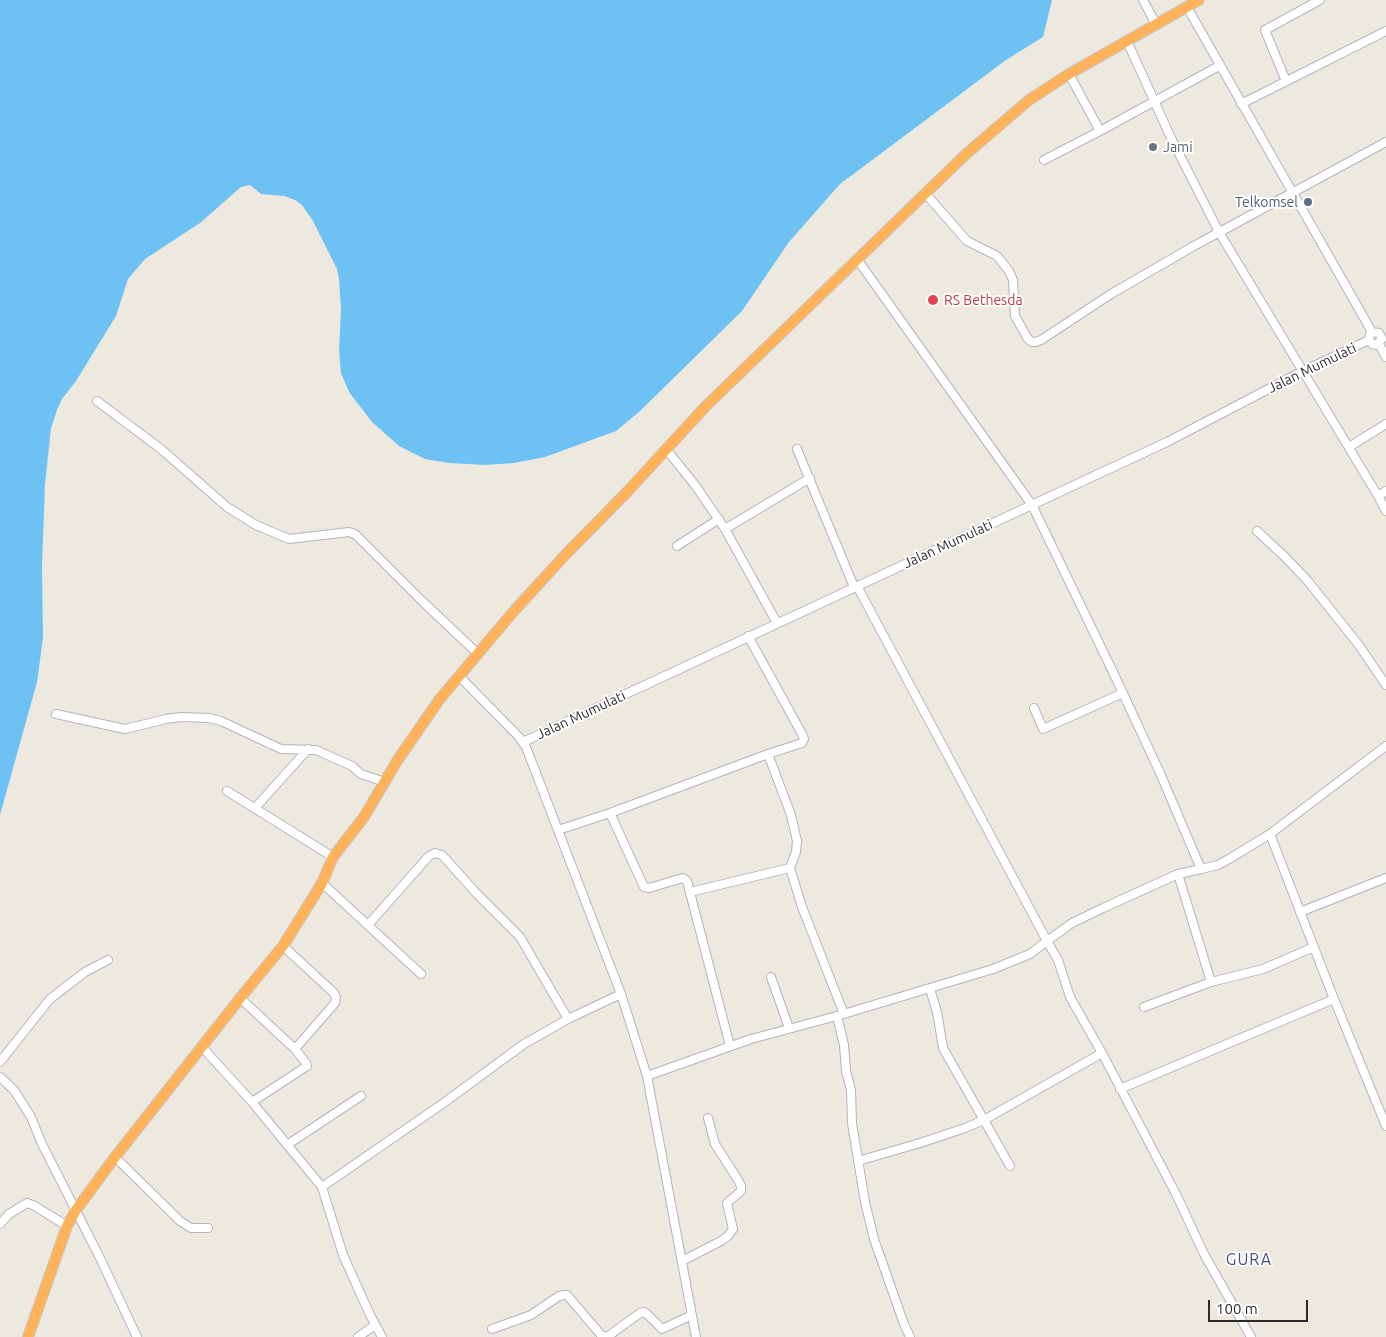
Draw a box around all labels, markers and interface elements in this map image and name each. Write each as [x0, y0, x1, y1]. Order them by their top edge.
place label: Jami [1163, 139, 1193, 155]
marker: Jami [1147, 141, 1159, 153]
place label: Telkomsel [1235, 194, 1298, 210]
marker: Telkomsel [1302, 196, 1314, 208]
place label: RS Bethesda [944, 292, 1023, 308]
marker: RS Bethesda [926, 293, 940, 307]
street label: Jalan Mumulati [1265, 339, 1359, 397]
street label: Jalan Mumulati [901, 516, 995, 572]
street label: Jalan Mumulati [534, 687, 628, 743]
district label: GURA [1225, 1250, 1273, 1270]
scale bar [1211, 1290, 1311, 1322]
text: 100 m [1216, 1300, 1258, 1317]

